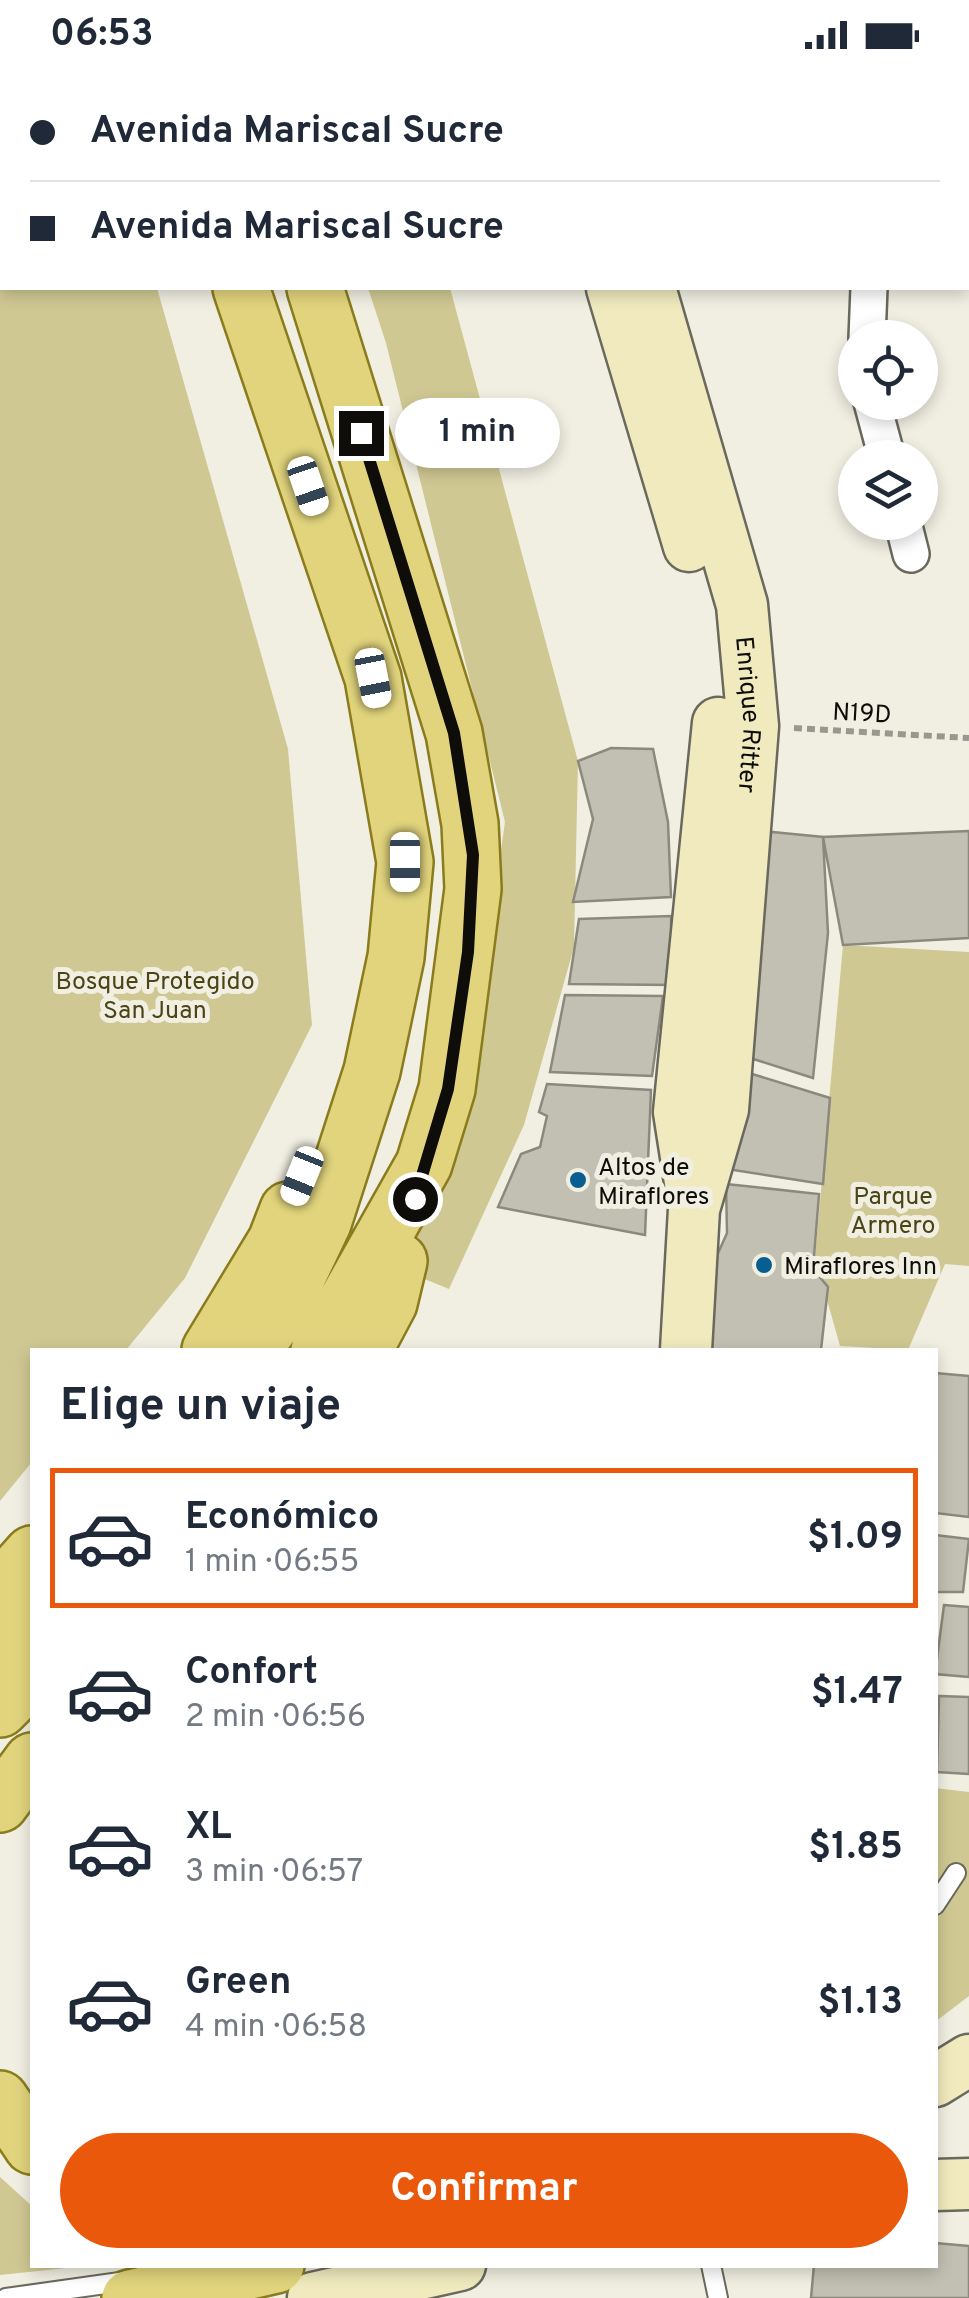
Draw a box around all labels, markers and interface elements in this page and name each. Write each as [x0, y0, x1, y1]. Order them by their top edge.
text: 06:53 [50, 11, 154, 60]
text: Avenida Mariscal Sucre [90, 108, 504, 157]
text: Avenida Mariscal Sucre [90, 204, 504, 253]
map controls [838, 320, 938, 540]
button: locate [838, 320, 938, 420]
callout: 1 min [396, 398, 561, 468]
route end [339, 411, 384, 456]
text: 1 min [439, 413, 516, 453]
button: layers [838, 440, 938, 540]
car [284, 453, 332, 519]
street label: Enrique Ritter [726, 635, 766, 794]
car [353, 646, 393, 710]
street label: N19D [832, 697, 892, 733]
car [390, 832, 420, 892]
park label: Bosque Protegido San Juan [55, 967, 255, 1028]
car [277, 1143, 327, 1209]
place label: Altos de Miraflores [598, 1153, 710, 1214]
marker: Altos de Miraflores [567, 1169, 589, 1191]
route start [393, 1177, 438, 1222]
park label: Parque Armero [851, 1182, 935, 1243]
place label: Miraflores Inn [784, 1252, 937, 1284]
marker: Miraflores Inn [753, 1254, 775, 1276]
text: Elige un viaje [60, 1379, 341, 1436]
icon: car [65, 1493, 155, 1583]
text: Económico [185, 1494, 379, 1543]
text: $1.09 [807, 1514, 903, 1563]
text: 1 min · 06:55 [185, 1543, 359, 1583]
icon: car [65, 1648, 155, 1738]
text: Confort [185, 1649, 318, 1698]
text: $1.47 [811, 1669, 903, 1718]
text: 2 min · 06:56 [185, 1698, 366, 1738]
icon: car [65, 1803, 155, 1893]
text: XL [185, 1804, 232, 1853]
text: $1.85 [808, 1824, 903, 1873]
text: 3 min · 06:57 [185, 1853, 363, 1893]
icon: car [65, 1958, 155, 2048]
text: Green [185, 1959, 291, 2008]
text: $1.13 [817, 1979, 903, 2028]
text: 4 min · 06:58 [185, 2008, 367, 2048]
button: Confirmar [60, 2133, 908, 2248]

